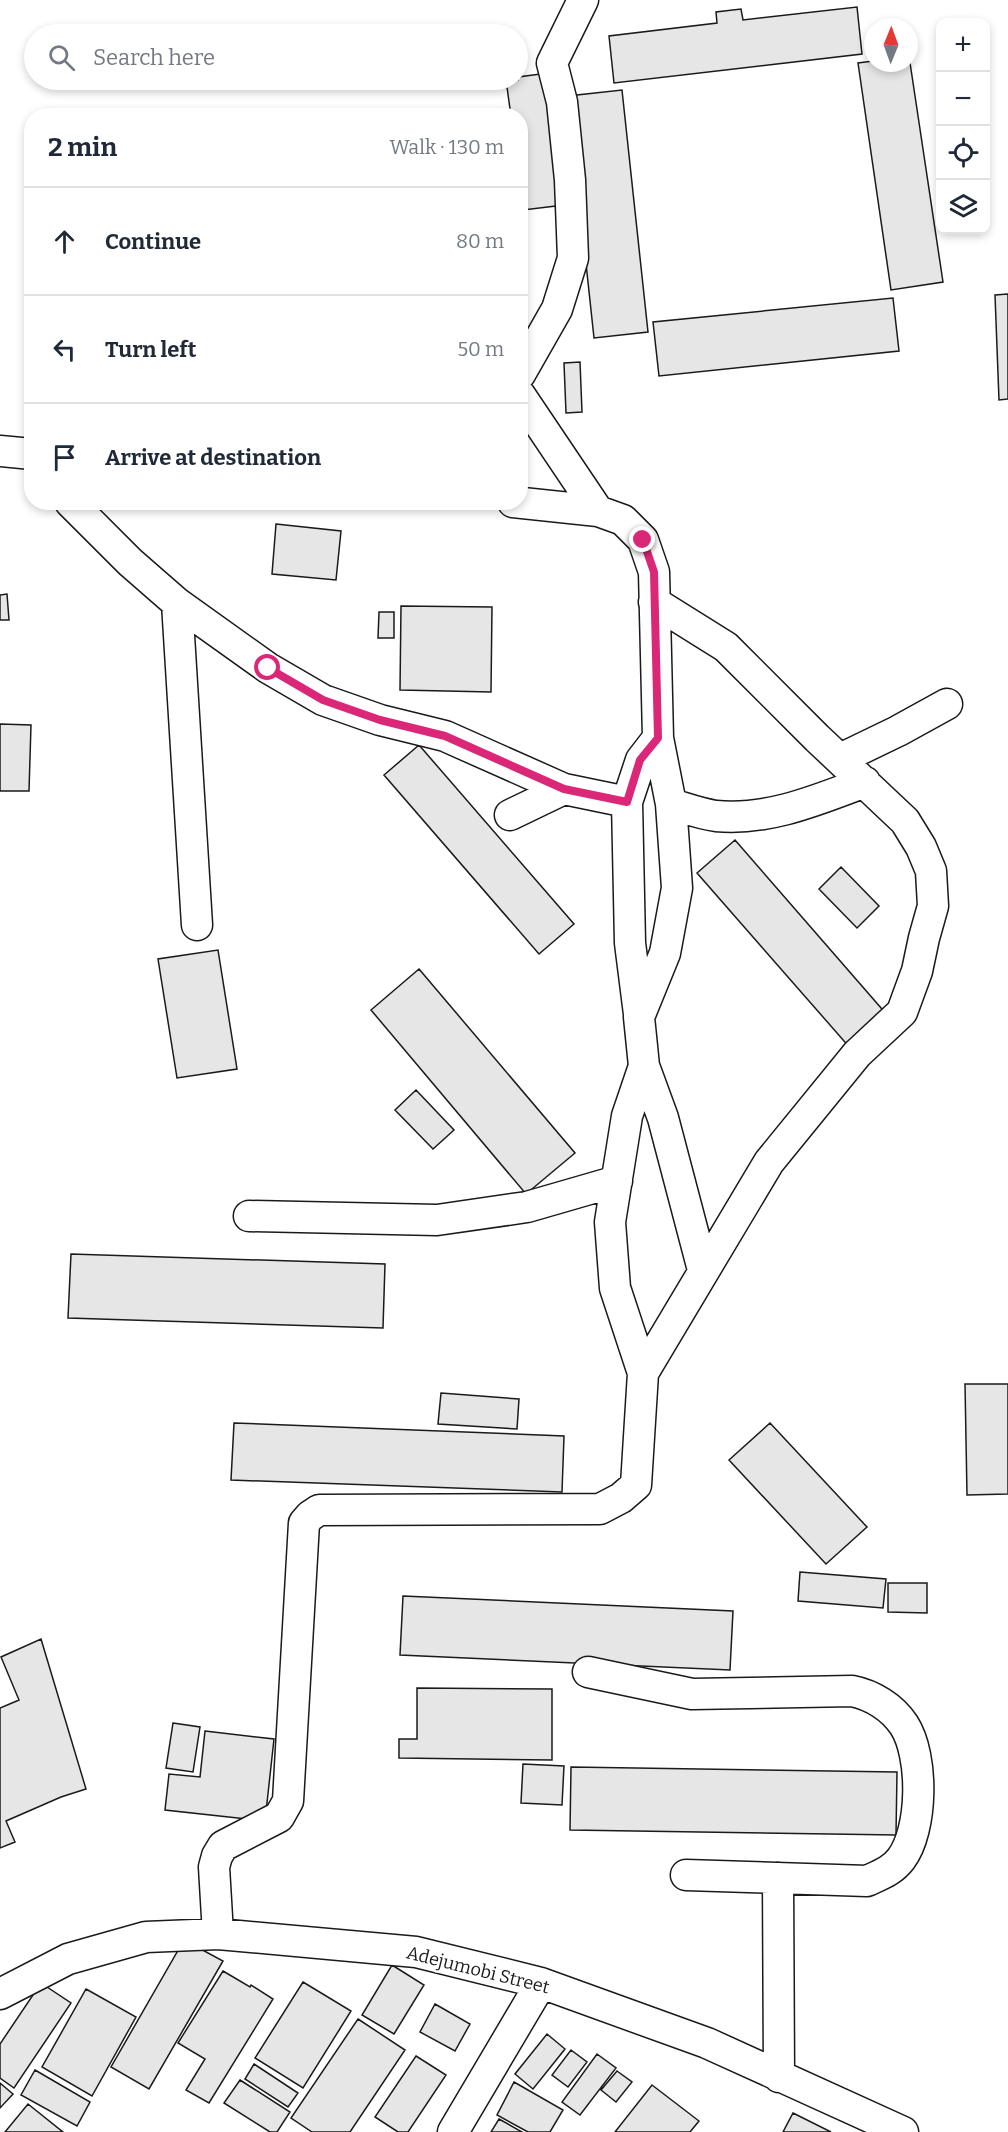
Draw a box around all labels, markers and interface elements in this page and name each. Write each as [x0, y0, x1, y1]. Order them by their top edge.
north arrow [864, 18, 918, 72]
map controls [936, 18, 990, 234]
button: + [936, 18, 990, 72]
search box [24, 24, 528, 90]
icon: search [45, 41, 78, 74]
text: Search here [93, 44, 215, 71]
button: − [936, 72, 990, 126]
button: locate [936, 126, 990, 180]
text: 2 min [48, 132, 117, 163]
text: Walk · 130 m [390, 135, 504, 159]
button: layers [936, 180, 990, 234]
icon: ahead [48, 225, 81, 258]
text: Continue [105, 228, 201, 255]
text: 80 m [456, 229, 504, 253]
icon: left [48, 333, 81, 366]
text: Turn left [105, 336, 197, 363]
text: 50 m [457, 337, 504, 361]
icon: arrive [48, 441, 81, 474]
text: Arrive at destination [105, 444, 321, 471]
route end [629, 526, 655, 552]
route start [254, 654, 280, 680]
street label: Adejumobi Street [404, 1942, 552, 1998]

